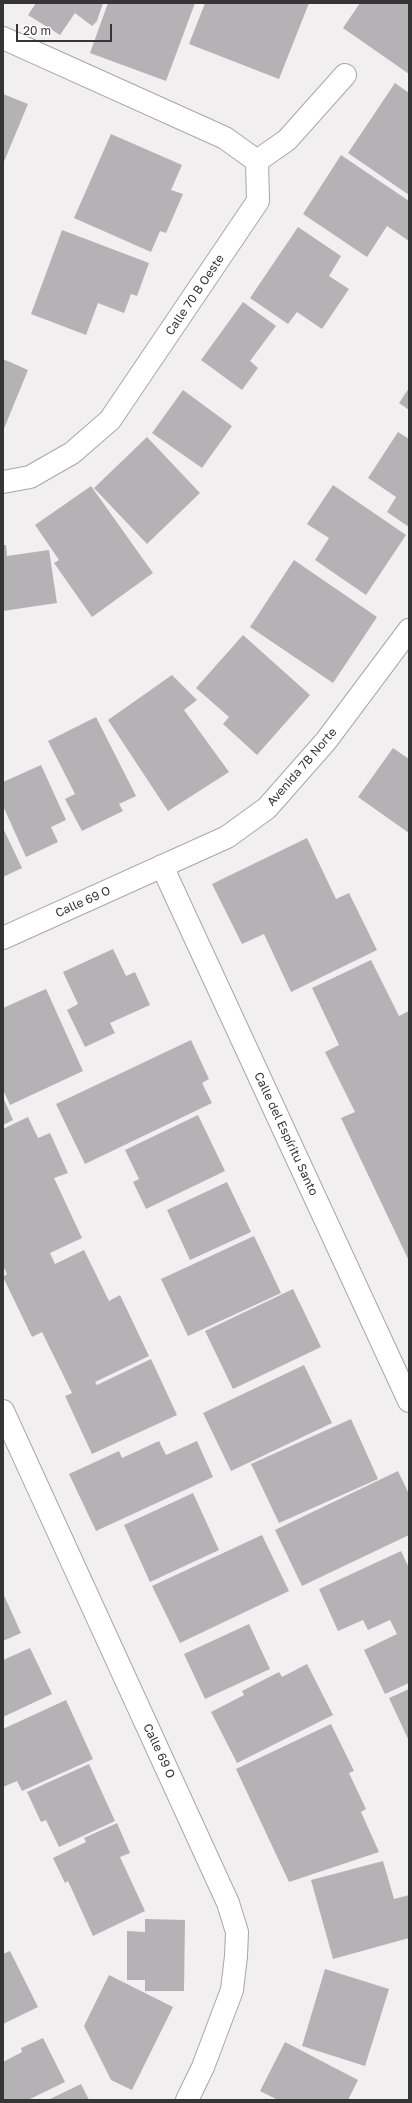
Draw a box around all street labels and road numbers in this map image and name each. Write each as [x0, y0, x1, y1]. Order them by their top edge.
street label: Calle 70 B Oeste [163, 252, 227, 338]
street label: Avenida 7B Norte [264, 725, 340, 809]
street label: Calle 69 O [53, 883, 113, 921]
street label: Calle del Espíritu Santo [251, 1070, 321, 1198]
street label: Calle 69 O [140, 1721, 178, 1781]

